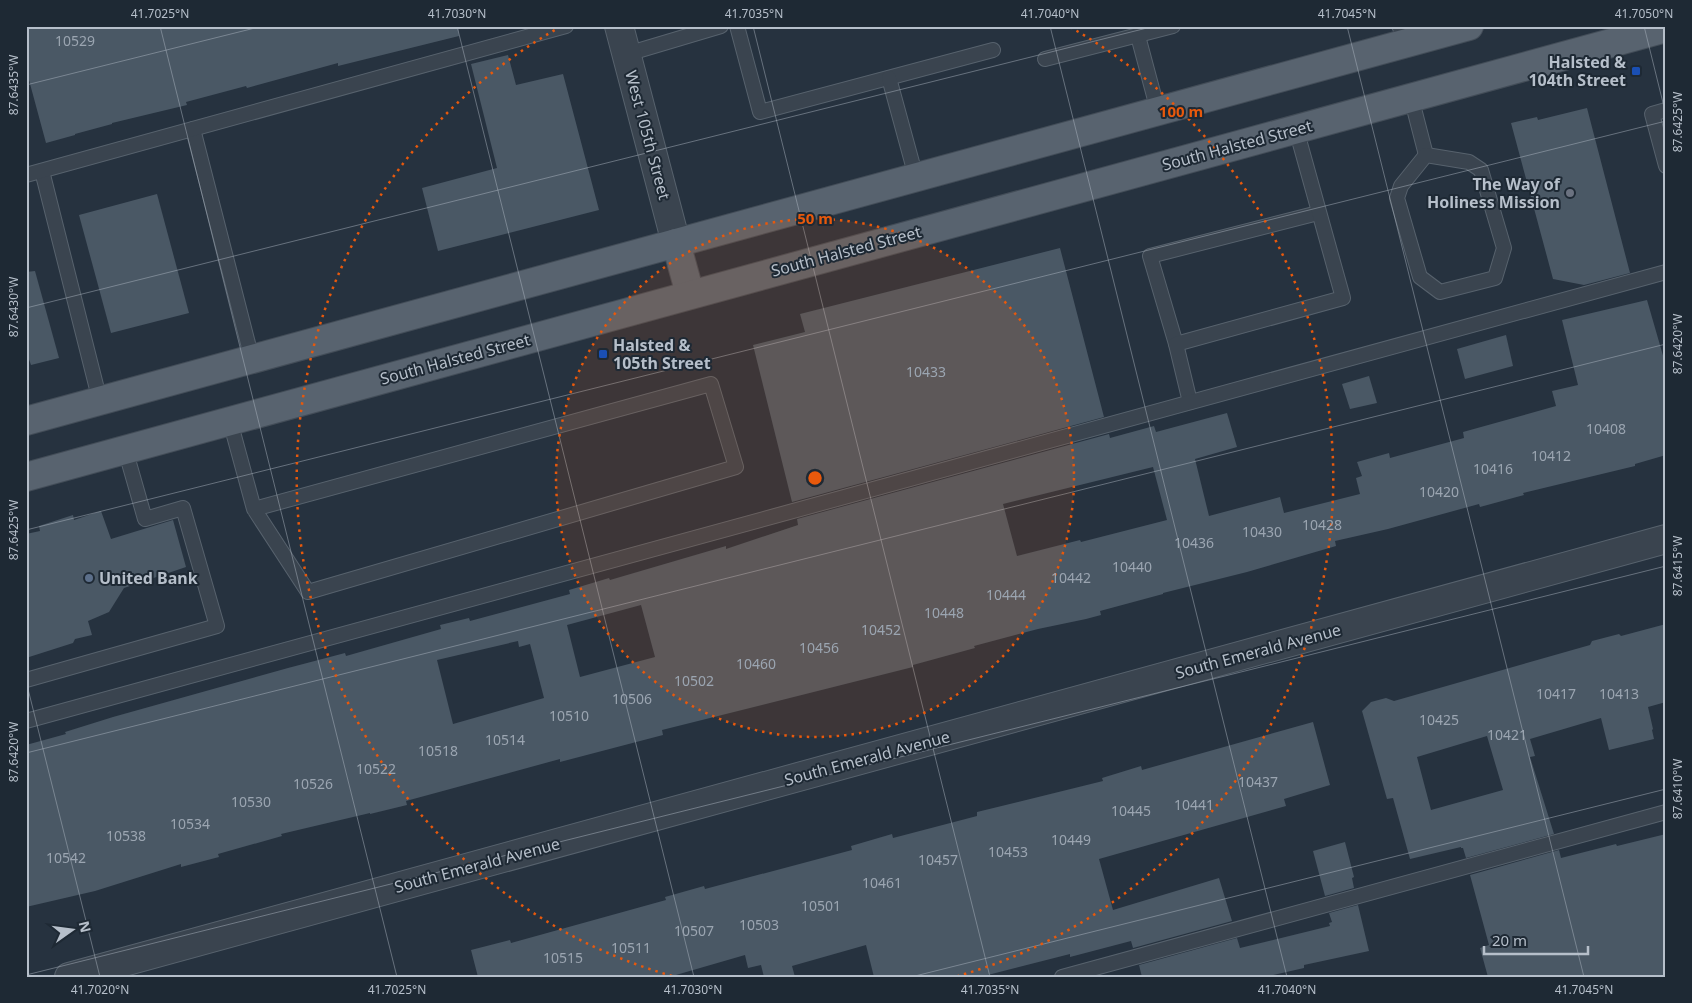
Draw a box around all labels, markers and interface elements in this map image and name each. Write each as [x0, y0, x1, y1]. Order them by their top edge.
text: 41.7025°N [131, 5, 189, 22]
text: 41.7030°N [428, 5, 486, 22]
text: 41.7035°N [725, 5, 783, 22]
text: 41.7040°N [1021, 5, 1079, 22]
text: 41.7045°N [1318, 5, 1376, 22]
text: 41.7050°N [1615, 5, 1673, 22]
house number: 10529 [55, 31, 95, 50]
place label: Halsted & 104th Street [1528, 51, 1626, 91]
text: 87.6435°W [5, 55, 22, 115]
marker: Halsted & 104th Street [1630, 65, 1642, 77]
street label: West 105th Street [620, 68, 676, 202]
text: 87.6425°W [1669, 92, 1686, 152]
text: 100 m [1159, 101, 1203, 121]
street label: South Halsted Street [1160, 114, 1315, 176]
place label: The Way of Holiness Mission [1427, 173, 1561, 213]
marker: The Way of Holiness Mission [1564, 187, 1576, 199]
text: 50 m [797, 208, 833, 228]
street label: South Halsted Street [769, 220, 924, 282]
text: 87.6430°W [5, 277, 22, 337]
text: 87.6420°W [1669, 314, 1686, 374]
street label: South Halsted Street [378, 328, 533, 390]
place label: Halsted & 105th Street [613, 334, 711, 374]
marker: Halsted & 105th Street [597, 348, 609, 360]
house number: 10433 [906, 362, 946, 381]
house number: 10408 [1586, 419, 1626, 438]
house number: 10412 [1531, 446, 1571, 465]
house number: 10416 [1473, 459, 1513, 478]
centre of rings [806, 469, 824, 487]
house number: 10420 [1419, 482, 1459, 501]
text: 87.6425°W [5, 500, 22, 560]
house number: 10428 [1302, 515, 1342, 534]
house number: 10430 [1242, 522, 1282, 541]
house number: 10436 [1174, 533, 1214, 552]
text: 87.6415°W [1669, 536, 1686, 596]
house number: 10440 [1112, 557, 1152, 576]
place label: United Bank [99, 567, 198, 589]
house number: 10442 [1051, 568, 1091, 587]
marker: United Bank [83, 572, 95, 584]
house number: 10444 [986, 585, 1026, 604]
house number: 10448 [924, 603, 964, 622]
street label: South Emerald Avenue [1173, 618, 1343, 684]
house number: 10452 [861, 620, 901, 639]
house number: 10456 [799, 638, 839, 657]
house number: 10460 [736, 654, 776, 673]
house number: 10502 [674, 671, 714, 690]
house number: 10417 [1536, 684, 1576, 703]
house number: 10413 [1599, 684, 1639, 703]
house number: 10506 [612, 689, 652, 708]
house number: 10510 [549, 706, 589, 725]
house number: 10425 [1419, 710, 1459, 729]
text: 87.6420°W [5, 722, 22, 782]
street label: South Emerald Avenue [782, 725, 952, 791]
house number: 10421 [1487, 725, 1527, 744]
house number: 10514 [485, 730, 525, 749]
house number: 10518 [418, 741, 458, 760]
house number: 10522 [356, 759, 396, 778]
text: 87.6410°W [1669, 759, 1686, 819]
house number: 10437 [1238, 772, 1278, 791]
house number: 10526 [293, 774, 333, 793]
house number: 10530 [231, 792, 271, 811]
house number: 10441 [1174, 795, 1214, 814]
house number: 10445 [1111, 801, 1151, 820]
house number: 10534 [170, 814, 210, 833]
house number: 10538 [106, 826, 146, 845]
house number: 10449 [1051, 830, 1091, 849]
street label: South Emerald Avenue [392, 832, 562, 898]
house number: 10453 [988, 842, 1028, 861]
house number: 10542 [46, 848, 86, 867]
house number: 10457 [918, 850, 958, 869]
house number: 10461 [862, 873, 902, 892]
house number: 10501 [801, 896, 841, 915]
north arrow [48, 906, 98, 956]
house number: 10503 [739, 915, 779, 934]
text: N [75, 919, 96, 935]
house number: 10507 [674, 921, 714, 940]
scale bar [1484, 923, 1588, 955]
text: 20 m [1492, 930, 1527, 950]
house number: 10511 [611, 938, 651, 957]
house number: 10515 [543, 948, 583, 967]
text: 41.7020°N [71, 981, 129, 998]
text: 41.7025°N [368, 981, 426, 998]
text: 41.7030°N [664, 981, 722, 998]
text: 41.7035°N [961, 981, 1019, 998]
text: 41.7040°N [1258, 981, 1316, 998]
text: 41.7045°N [1555, 981, 1613, 998]

